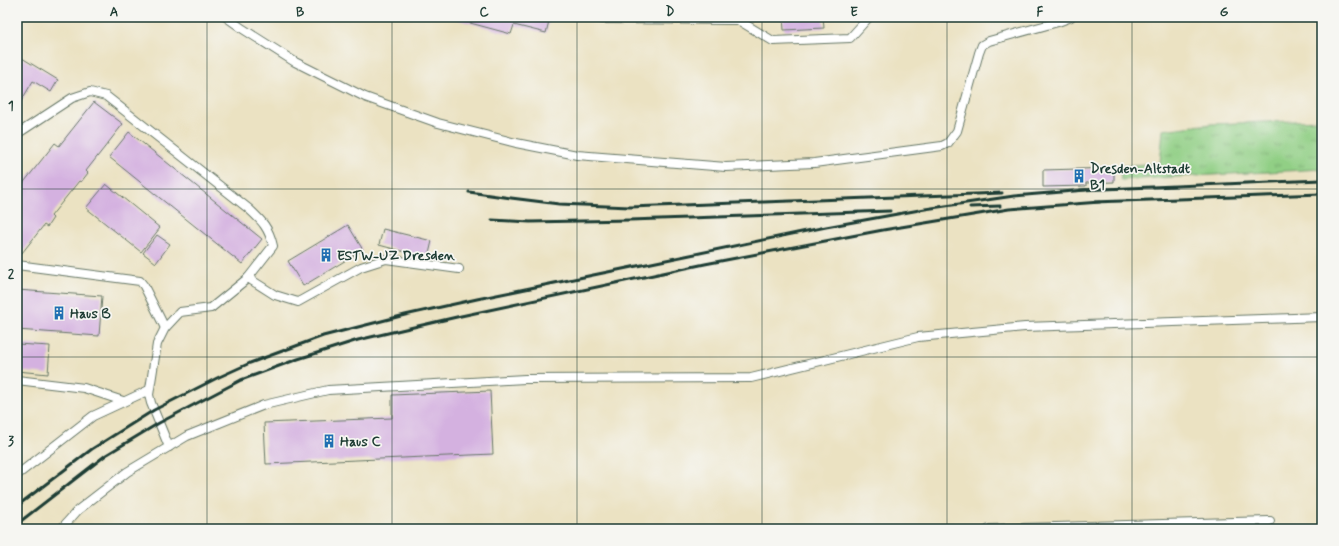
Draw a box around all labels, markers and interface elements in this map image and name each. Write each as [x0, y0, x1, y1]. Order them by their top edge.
text: A [110, 4, 118, 21]
text: B [296, 4, 305, 21]
text: C [479, 4, 489, 21]
text: D [666, 4, 675, 21]
text: E [850, 4, 858, 21]
text: F [1037, 4, 1044, 21]
text: G [1220, 4, 1229, 21]
text: 1 [8, 98, 14, 115]
place label: Dresden-Altstadt B1 [1090, 160, 1191, 194]
building icon: Dresden-Altstadt B1 [1071, 168, 1087, 184]
building icon: ESTW-UZ Dresden [318, 247, 334, 263]
place label: ESTW-UZ Dresden [337, 247, 456, 265]
text: 2 [8, 266, 15, 283]
building icon: Haus B [51, 305, 67, 321]
place label: Haus B [70, 305, 111, 323]
text: 3 [8, 433, 14, 450]
building icon: Haus C [321, 433, 337, 449]
place label: Haus C [340, 433, 381, 451]

